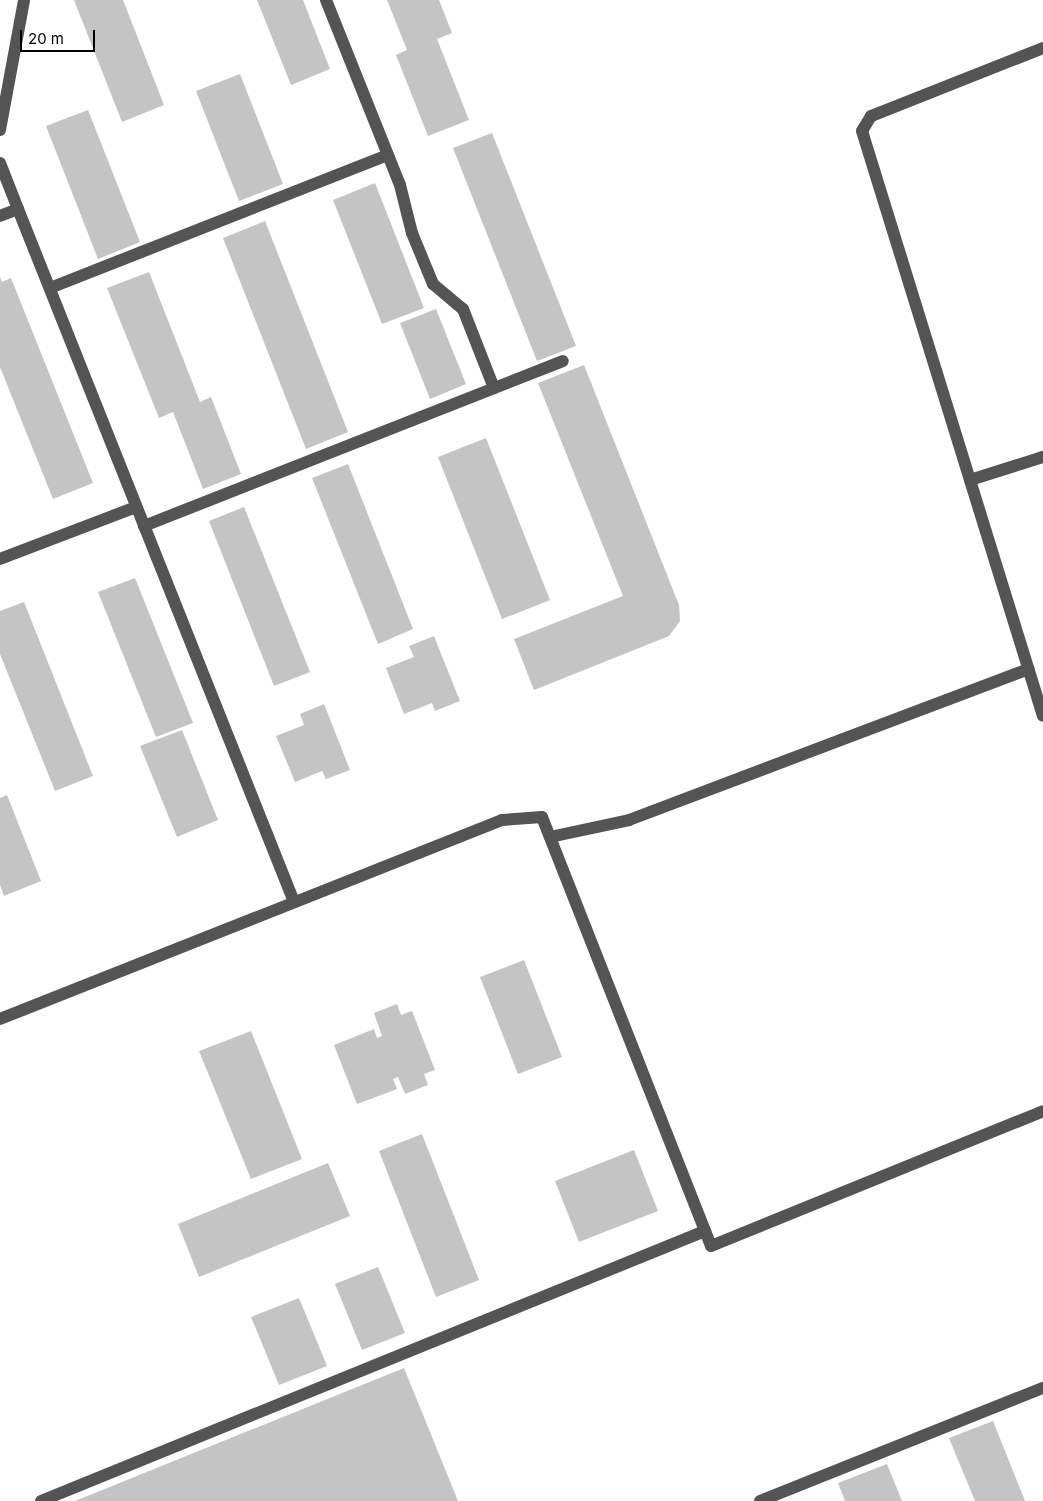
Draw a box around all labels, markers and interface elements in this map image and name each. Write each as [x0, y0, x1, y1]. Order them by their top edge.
scale bar [22, 20, 98, 52]
text: 20 m [28, 29, 64, 48]

